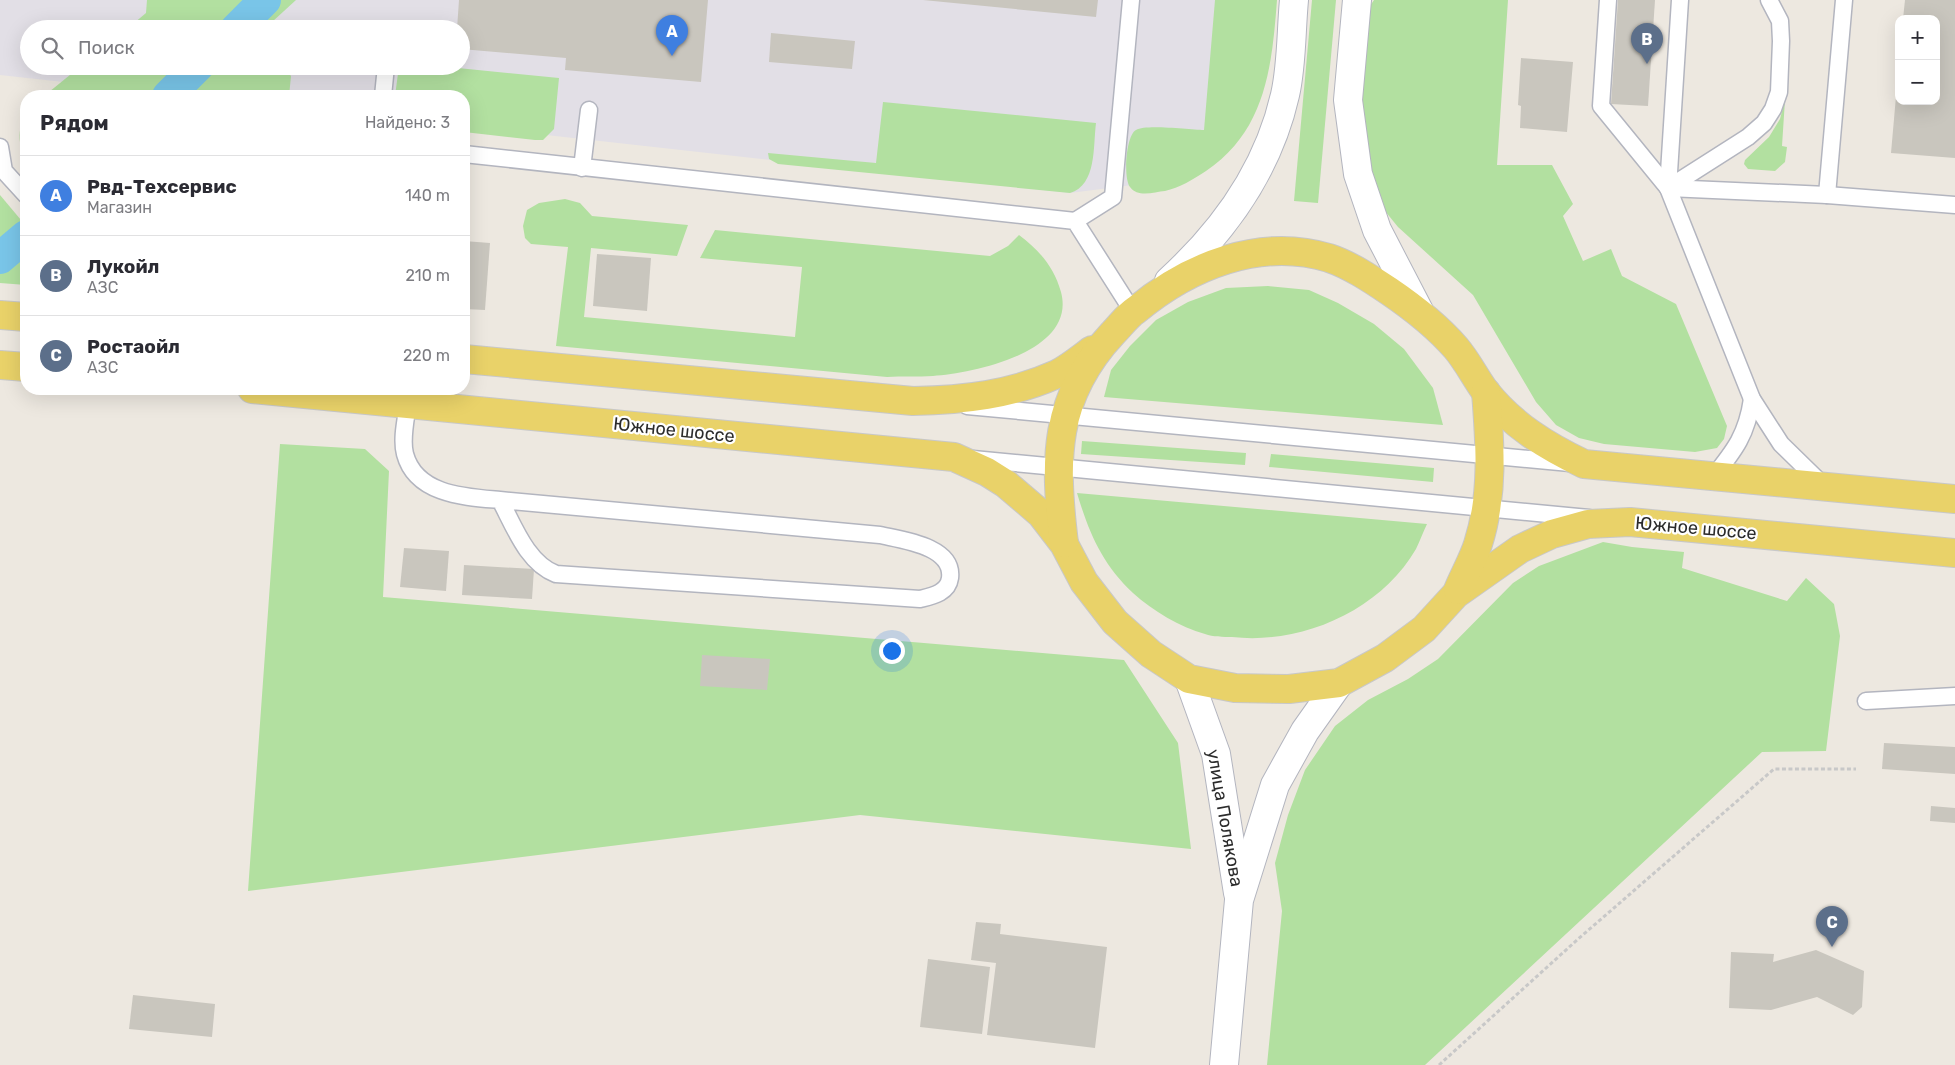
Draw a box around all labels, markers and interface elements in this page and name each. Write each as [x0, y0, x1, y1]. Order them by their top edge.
pin: A [656, 15, 688, 56]
map controls [1895, 15, 1940, 105]
button: + [1895, 15, 1940, 60]
search box [20, 20, 470, 75]
pin: B [1631, 23, 1663, 64]
icon: search [38, 34, 66, 62]
text: Поиск [78, 36, 135, 59]
button: − [1895, 60, 1940, 105]
text: Рядом [40, 110, 109, 135]
text: Найдено: 3 [365, 113, 450, 132]
text: Рвд-Техсервис [87, 175, 237, 198]
text: A [50, 186, 62, 205]
text: 140 m [405, 186, 450, 205]
text: Магазин [87, 198, 152, 217]
text: Лукойл [87, 255, 159, 278]
text: B [50, 266, 62, 285]
text: 210 m [405, 266, 450, 285]
text: АЗС [87, 278, 118, 297]
text: Ростаойл [87, 335, 180, 358]
text: C [50, 346, 62, 365]
text: 220 m [403, 346, 450, 365]
text: АЗС [87, 358, 118, 377]
street label: Южное шоссе [612, 413, 736, 447]
street label: Южное шоссе [1634, 512, 1758, 544]
your location [879, 638, 905, 664]
street label: улица Полякова [1202, 748, 1248, 888]
pin: C [1816, 906, 1848, 947]

